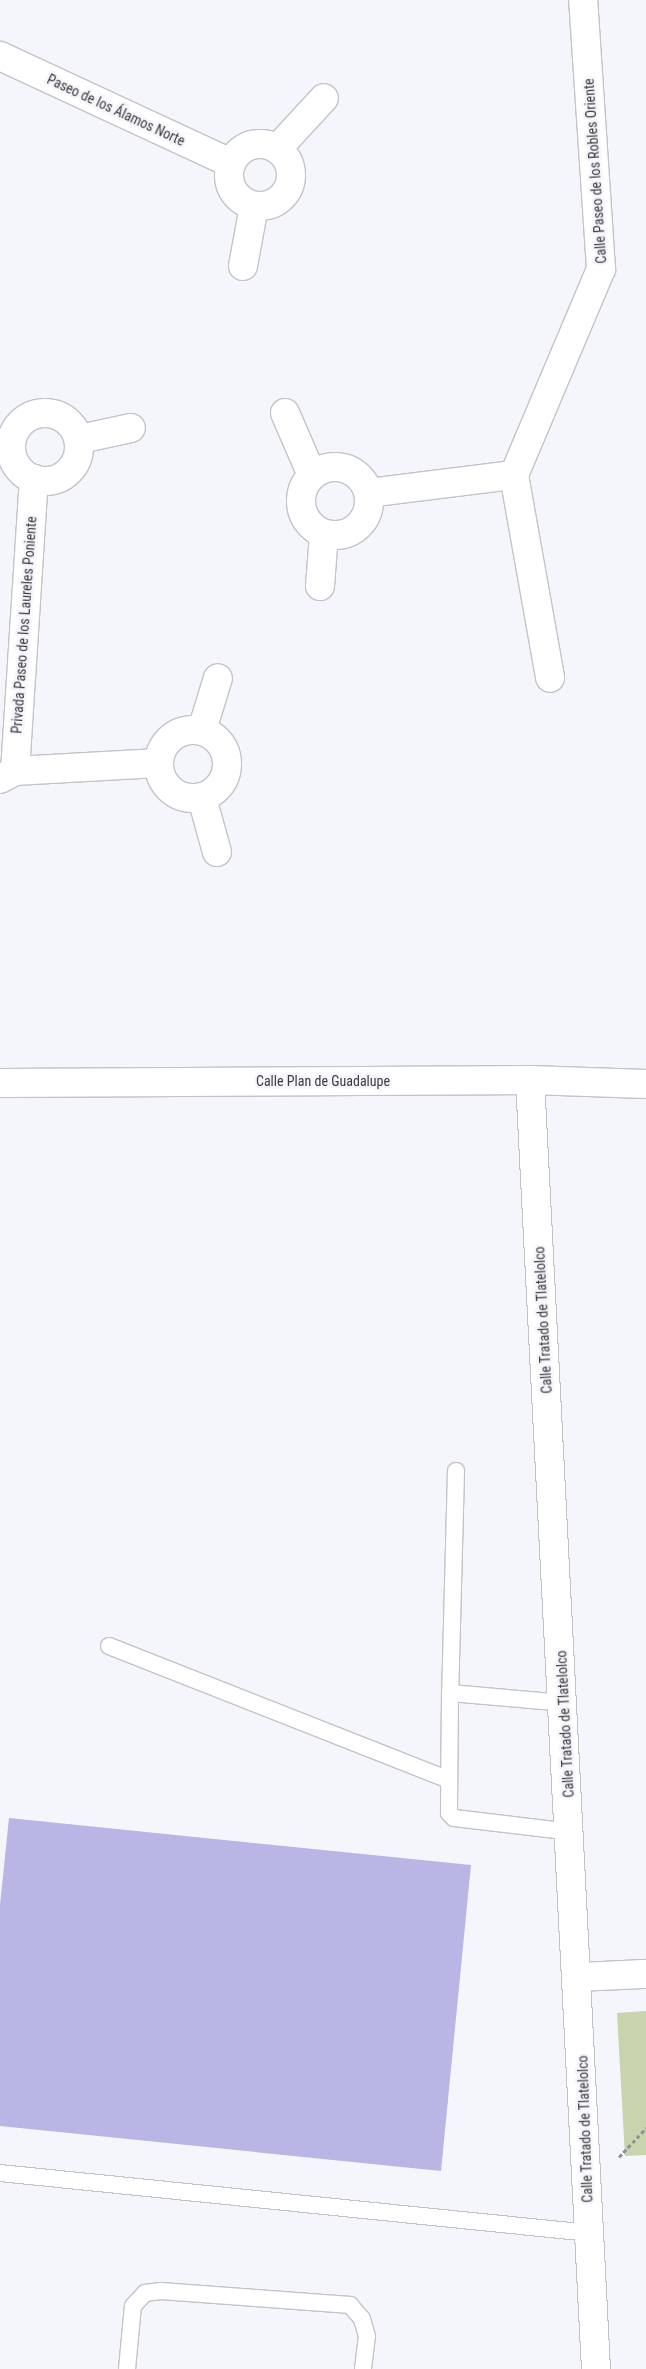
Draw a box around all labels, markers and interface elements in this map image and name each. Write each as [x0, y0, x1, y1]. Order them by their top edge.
street label: Paseo de los Álamos Norte [44, 71, 188, 149]
street label: Calle Paseo de los Robles Oriente [580, 78, 610, 264]
street label: Privada Paseo de los Laureles Poniente [8, 516, 40, 734]
street label: Calle Plan de Guadalupe [256, 1073, 390, 1089]
street label: Calle Tratado de Tlatelolco [531, 1246, 555, 1394]
street label: Calle Tratado de Tlatelolco [553, 1650, 577, 1798]
street label: Calle Tratado de Tlatelolco [574, 2055, 596, 2203]

